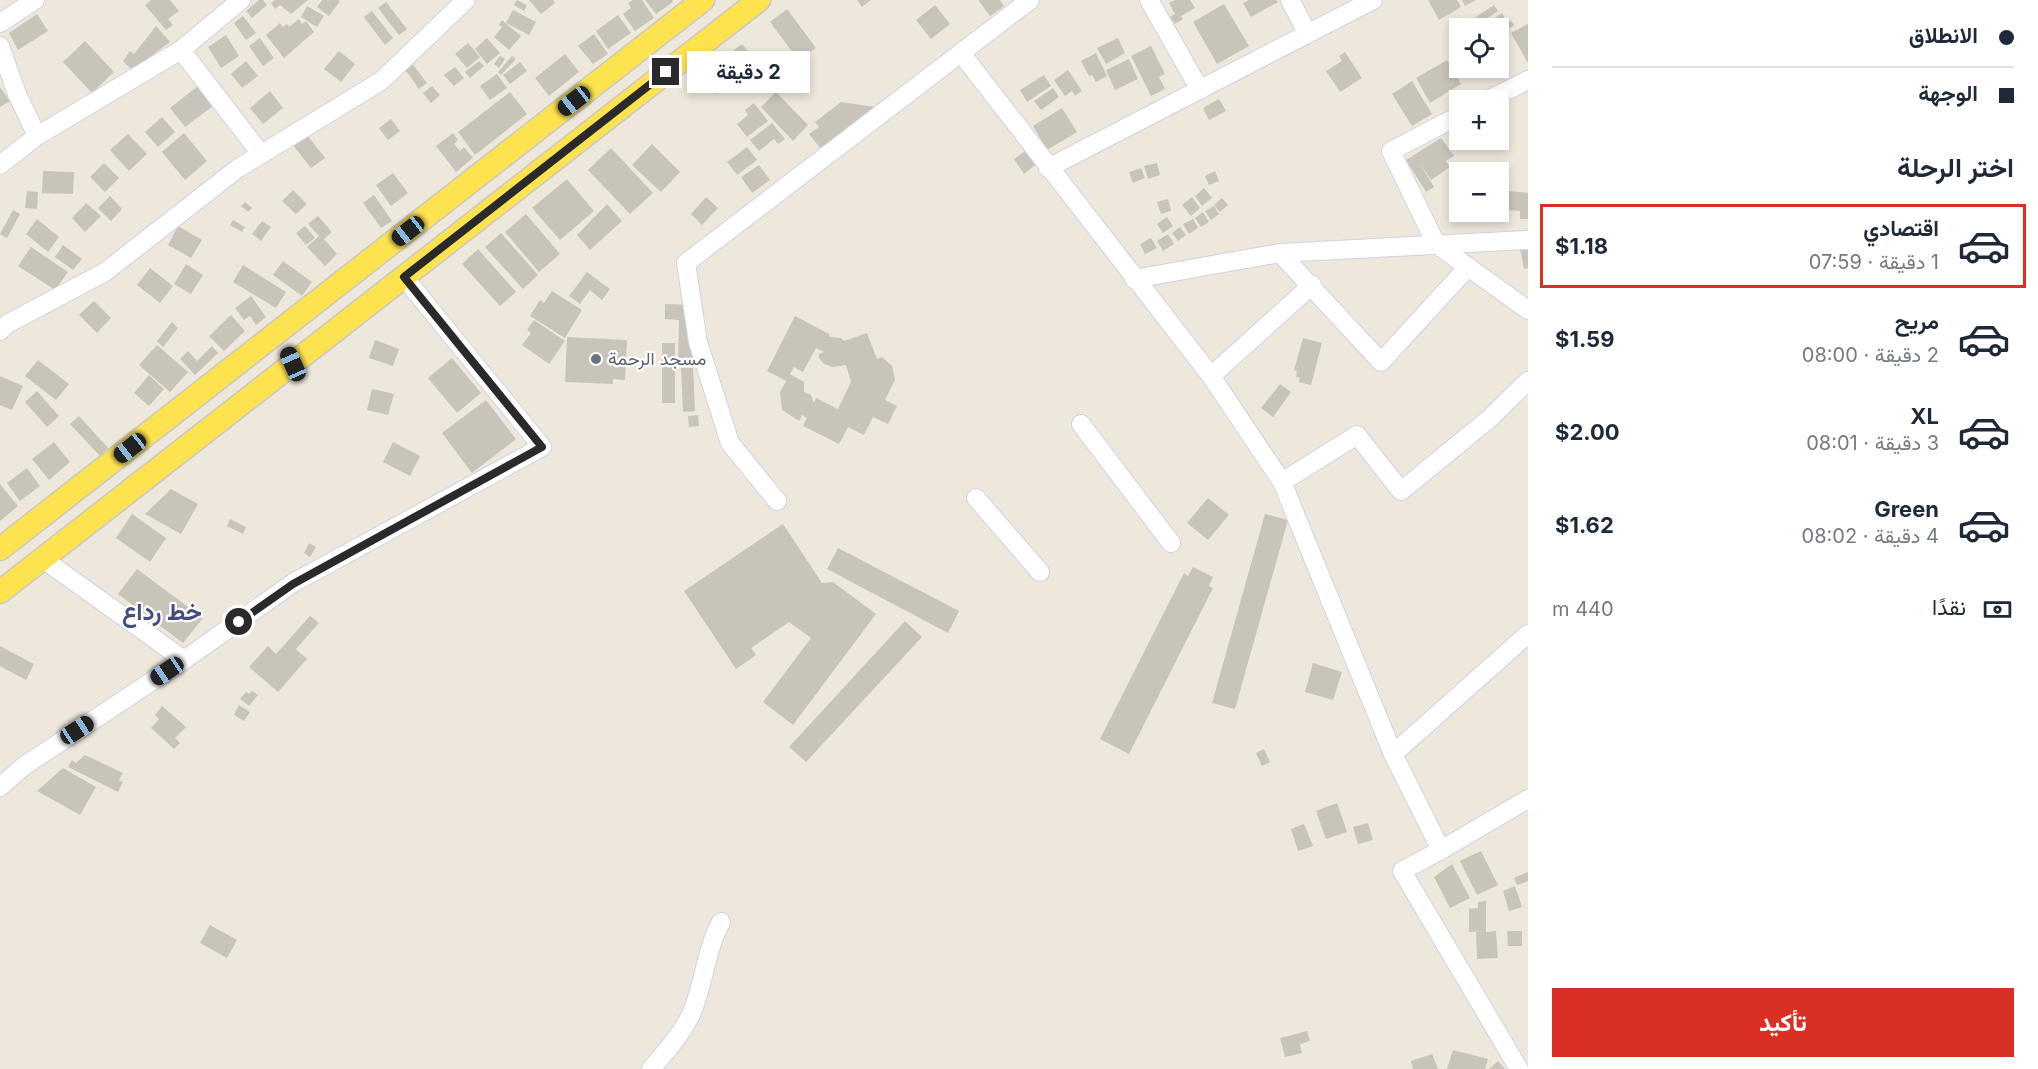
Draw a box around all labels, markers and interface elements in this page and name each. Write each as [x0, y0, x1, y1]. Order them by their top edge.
map controls [1449, 18, 1509, 222]
button: locate [1449, 18, 1509, 78]
text: الانطلاق [1909, 22, 1978, 48]
callout: 2 دقيقة [687, 51, 810, 93]
route end [652, 58, 679, 85]
text: 2 دقيقة [716, 60, 781, 84]
text: الوجهة [1918, 80, 1978, 106]
car [554, 83, 594, 119]
button: + [1449, 90, 1509, 150]
text: اختر الرحلة [1897, 151, 2014, 184]
button: − [1449, 162, 1509, 222]
car [388, 213, 428, 249]
text: اقتصادي [1863, 215, 1939, 241]
icon: car [1957, 219, 2011, 273]
text: $1.18 [1555, 233, 1608, 259]
text: 1 دقيقة · 07:59 [1809, 250, 1939, 274]
text: مريح [1895, 308, 1939, 334]
icon: car [1957, 312, 2011, 366]
text: $1.59 [1555, 326, 1614, 352]
text: 2 دقيقة · 08:00 [1802, 343, 1939, 367]
car [277, 344, 309, 384]
place label: مسجد الرحمة [608, 348, 706, 370]
marker: مسجد الرحمة [589, 352, 603, 366]
text: XL [1910, 403, 1939, 429]
icon: car [1957, 405, 2011, 459]
text: $2.00 [1555, 419, 1620, 445]
car [110, 430, 150, 466]
text: 3 دقيقة · 08:01 [1806, 431, 1939, 455]
text: Green [1874, 496, 1939, 522]
icon: car [1957, 498, 2011, 552]
text: $1.62 [1555, 512, 1614, 538]
text: 4 دقيقة · 08:02 [1802, 524, 1939, 548]
icon: cash [1981, 593, 2014, 626]
text: نقدًا [1932, 594, 1966, 620]
district label: خط رداع [122, 597, 202, 628]
text: 440 m [1552, 597, 1614, 621]
route start [225, 608, 252, 635]
car [147, 653, 187, 689]
car [57, 713, 97, 747]
button: تأكيد [1552, 988, 2014, 1057]

